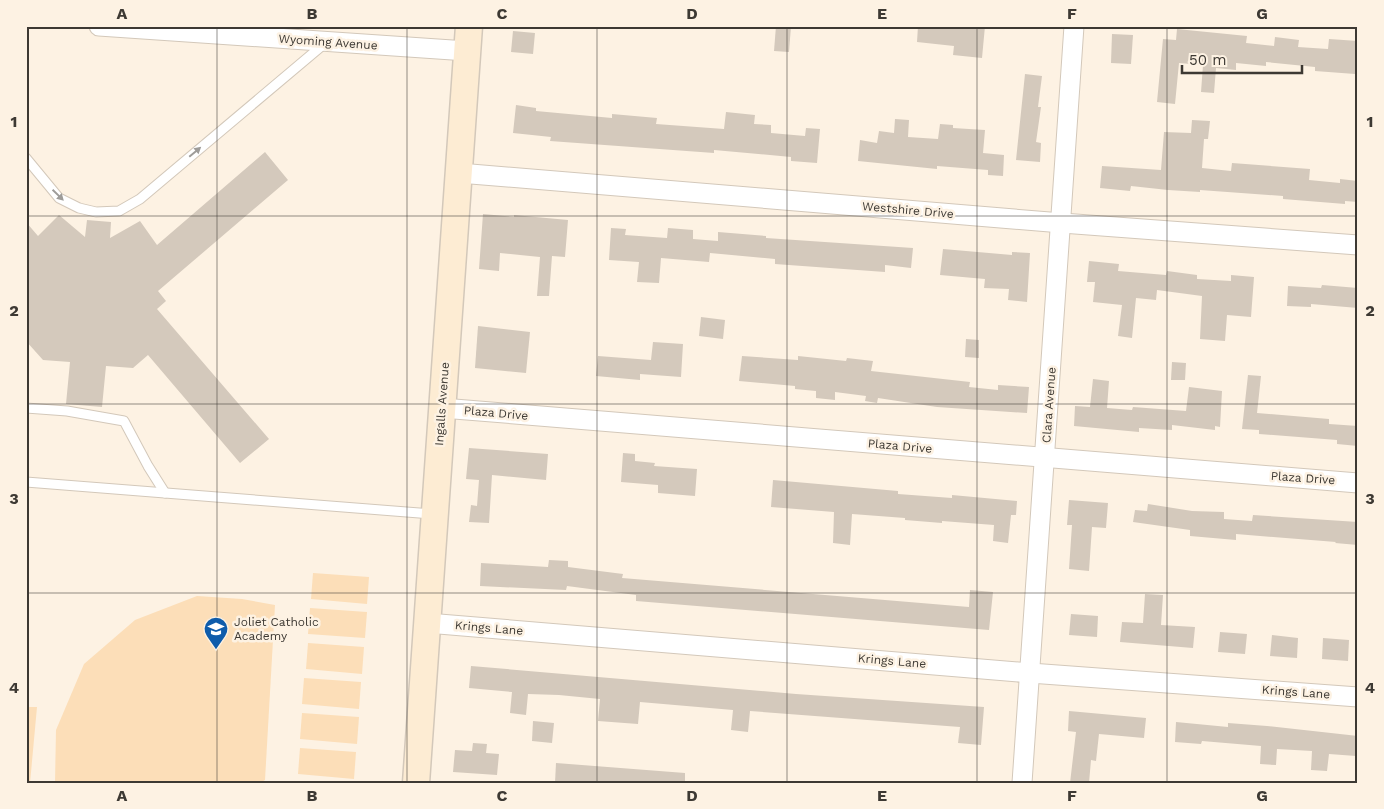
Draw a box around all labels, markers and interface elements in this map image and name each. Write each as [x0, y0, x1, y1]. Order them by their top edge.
text: A [117, 4, 128, 23]
text: B [307, 4, 318, 23]
text: C [497, 4, 508, 23]
text: D [686, 4, 698, 23]
text: E [877, 4, 887, 23]
text: F [1067, 4, 1077, 23]
text: G [1256, 4, 1268, 23]
street label: Wyoming Avenue [278, 32, 378, 52]
scale bar [1182, 42, 1302, 74]
text: 50 m [1189, 51, 1226, 69]
text: 1 [11, 112, 17, 131]
text: 1 [1367, 112, 1373, 131]
one-way arrow [188, 147, 201, 158]
one-way arrow [51, 189, 64, 200]
street label: Westshire Drive [862, 199, 954, 221]
text: 2 [9, 301, 19, 320]
text: 2 [1365, 301, 1375, 320]
street label: Ingalls Avenue [432, 362, 452, 446]
street label: Clara Avenue [1039, 367, 1059, 443]
street label: Plaza Drive [463, 403, 529, 423]
street label: Plaza Drive [867, 436, 933, 456]
street label: Plaza Drive [1270, 469, 1336, 487]
text: 3 [9, 489, 19, 508]
text: 3 [1365, 489, 1375, 508]
place label: Joliet Catholic Academy [234, 615, 319, 643]
school or university icon: Joliet Catholic Academy [203, 616, 229, 650]
street label: Krings Lane [454, 618, 524, 638]
street label: Krings Lane [857, 651, 927, 671]
text: 4 [9, 678, 19, 697]
text: 4 [1365, 678, 1375, 697]
street label: Krings Lane [1261, 683, 1331, 701]
text: A [117, 786, 128, 805]
text: B [307, 786, 318, 805]
text: C [497, 786, 508, 805]
text: D [686, 786, 698, 805]
text: E [877, 786, 887, 805]
text: F [1067, 786, 1077, 805]
text: G [1256, 786, 1268, 805]

